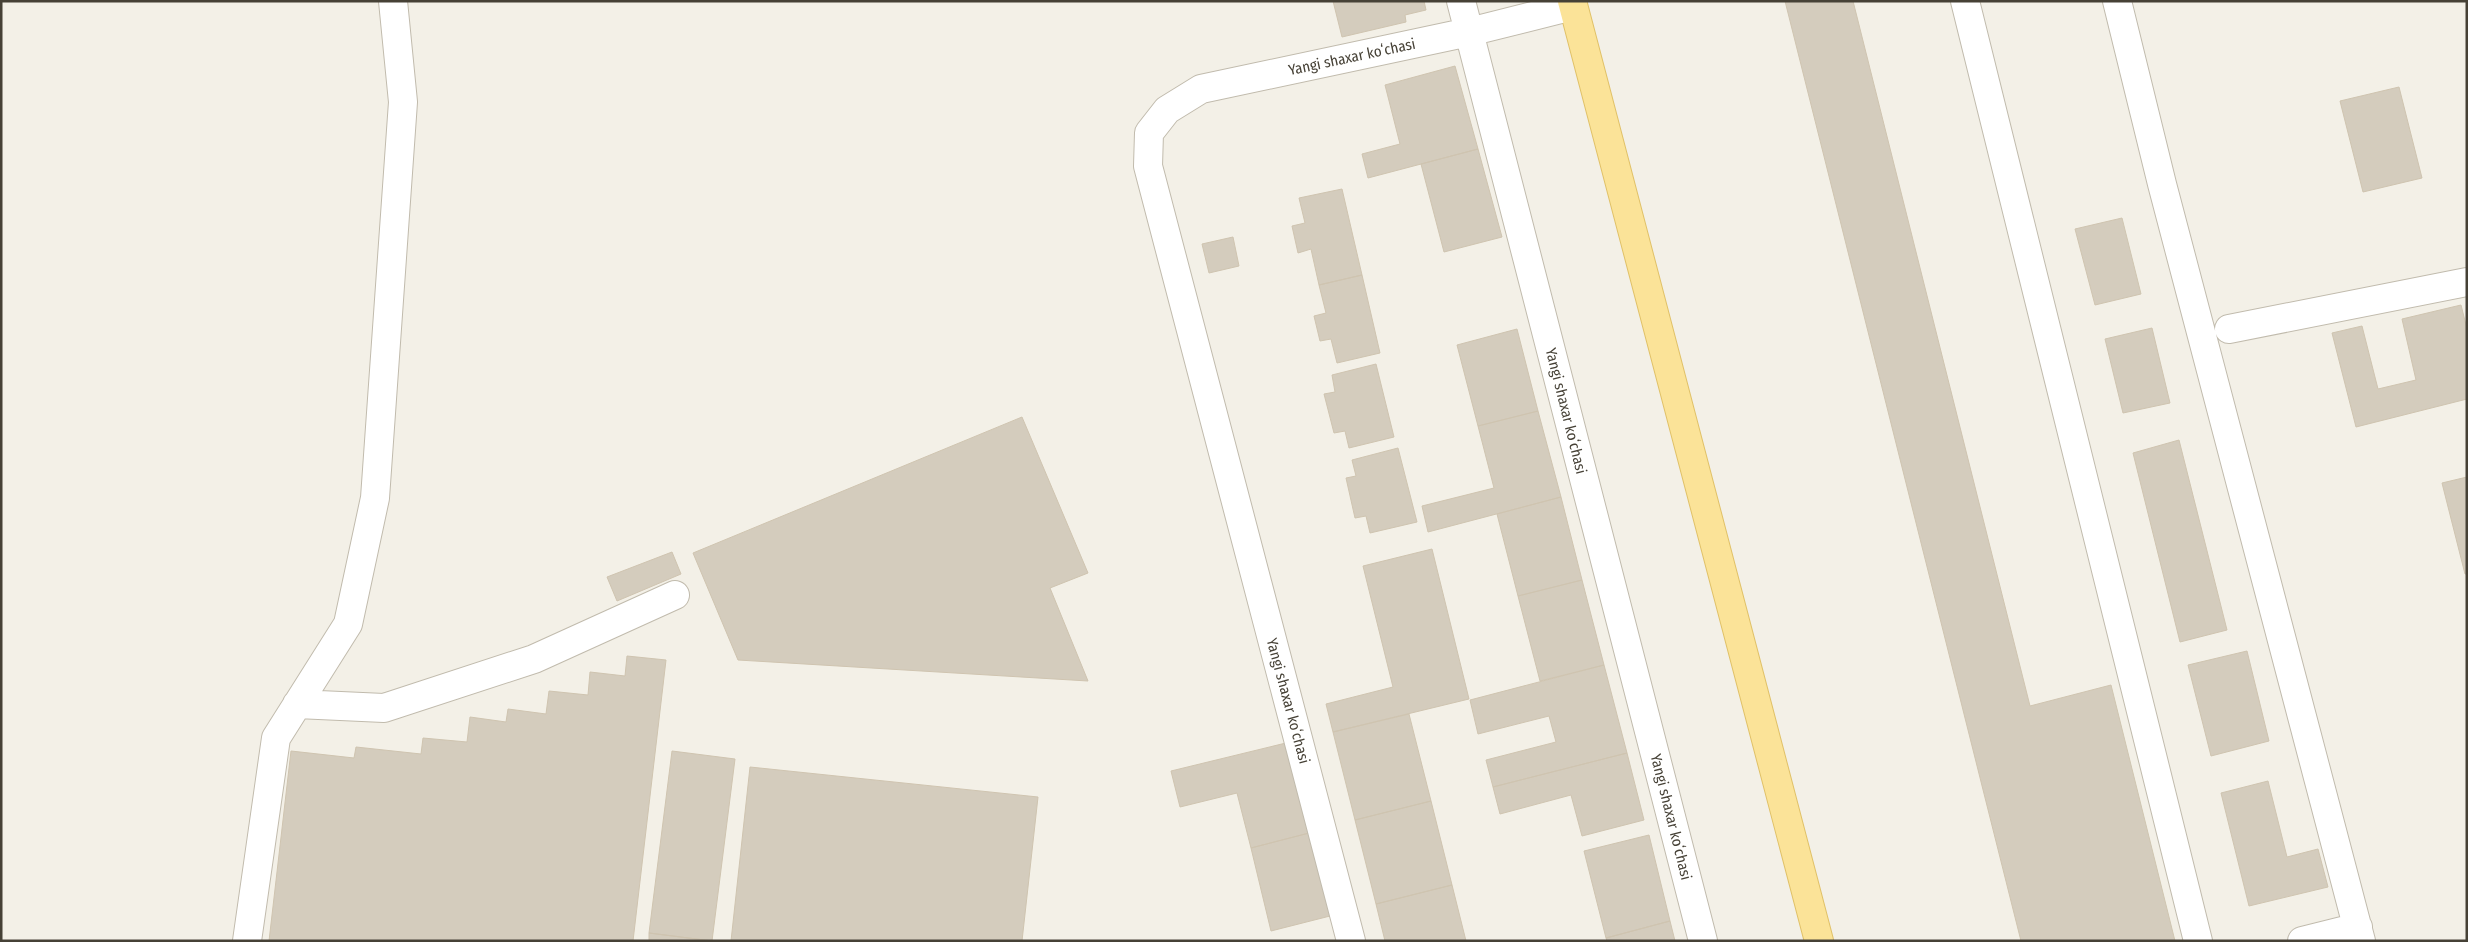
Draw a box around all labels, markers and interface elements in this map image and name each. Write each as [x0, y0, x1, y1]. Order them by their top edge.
street label: Yangi shaxar koʻchasi [1287, 35, 1417, 79]
street label: Yangi shaxar koʻchasi [1542, 346, 1590, 476]
street label: Yangi shaxar koʻchasi [1263, 636, 1313, 766]
street label: Yangi shaxar koʻchasi [1647, 752, 1695, 882]

